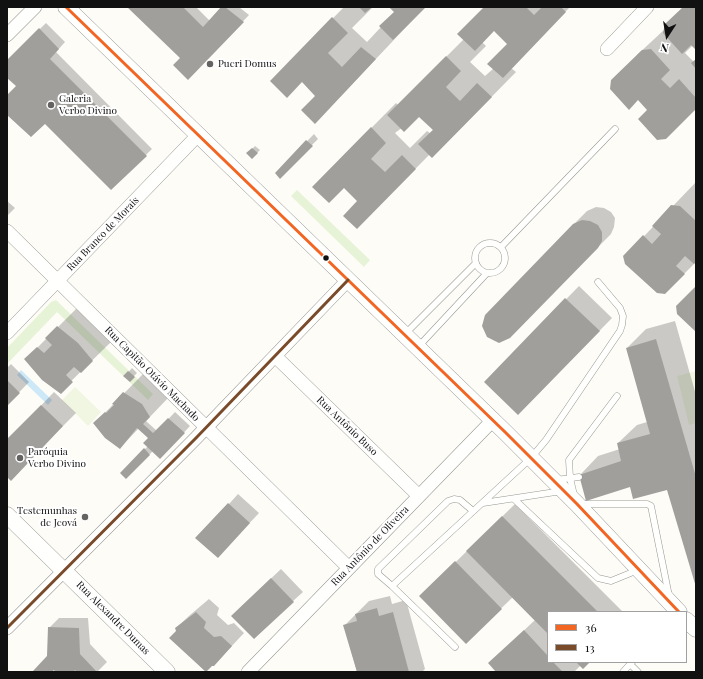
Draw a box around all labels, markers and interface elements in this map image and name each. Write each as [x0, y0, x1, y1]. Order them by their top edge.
north arrow [647, 16, 687, 56]
text: N [659, 40, 670, 56]
place label: Pueri Domus [218, 58, 276, 70]
marker: Pueri Domus [205, 59, 215, 69]
place label: Galeria Verbo Divino [59, 93, 117, 116]
marker: Galeria Verbo Divino [46, 100, 56, 110]
street label: Rua Branco de Morais [65, 194, 141, 274]
unlabelled marker [321, 253, 331, 263]
street label: Rua Capitão Otávio Machado [102, 324, 202, 424]
street label: Rua Antônio Buso [314, 394, 380, 458]
place label: Paróquia Verbo Divino [28, 446, 86, 470]
marker: Paróquia Verbo Divino [15, 453, 25, 463]
street label: Rua Antônio de Oliveira [329, 503, 411, 589]
place label: Testemunhas de Jeová [17, 505, 77, 528]
marker: Testemunhas de Jeová [80, 512, 90, 522]
street label: Rua Alexandre Dumas [74, 579, 152, 657]
legend [547, 611, 687, 663]
text: 36 [585, 619, 597, 635]
text: 13 [585, 639, 595, 655]

